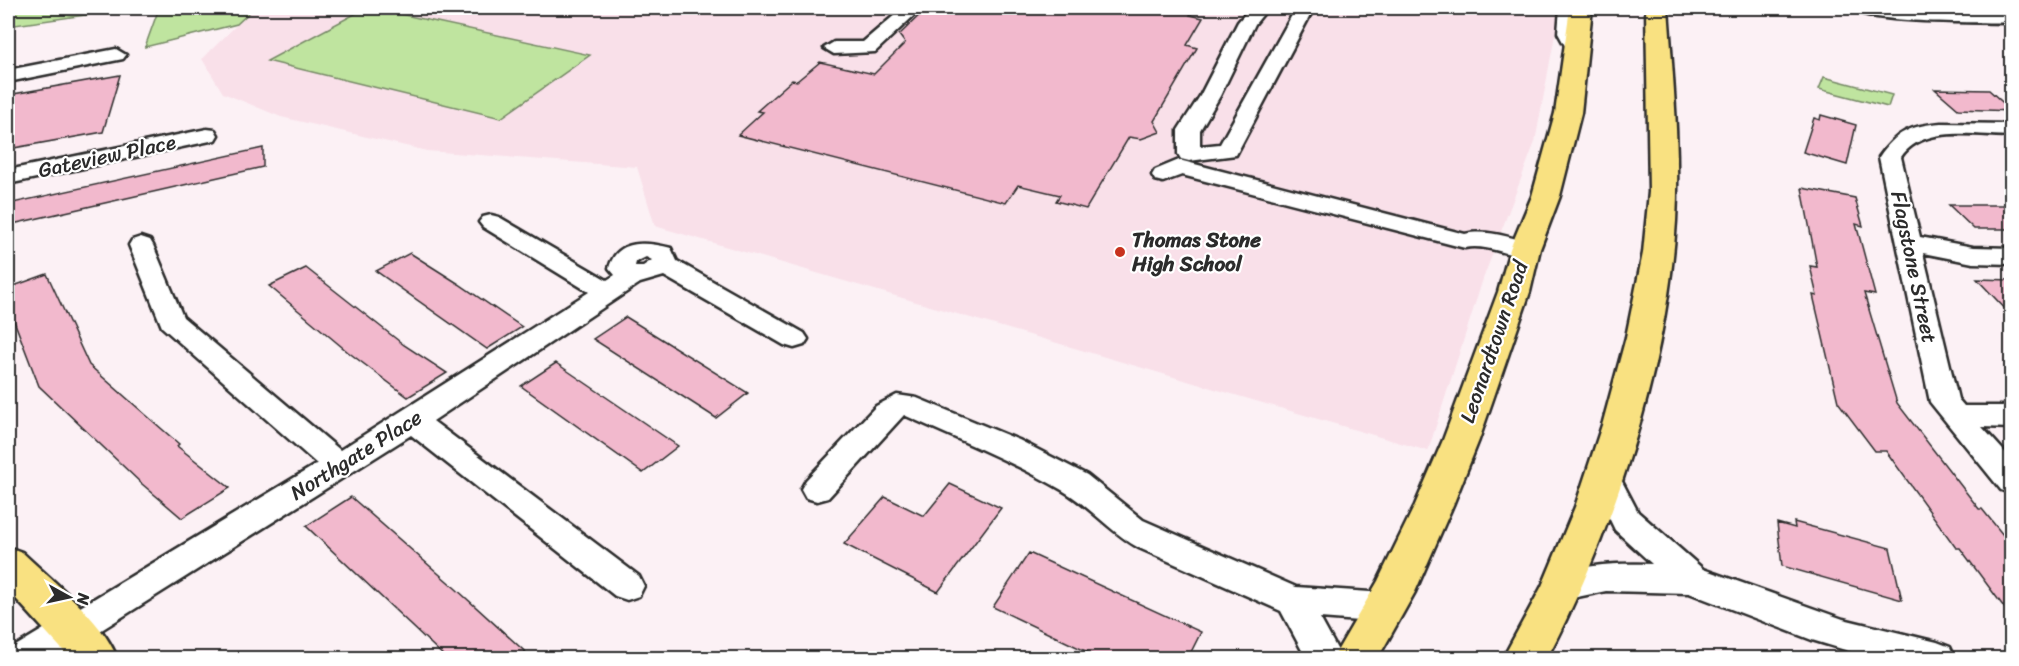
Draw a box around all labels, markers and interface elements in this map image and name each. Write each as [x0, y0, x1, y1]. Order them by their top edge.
street label: Gateview Place [35, 123, 179, 189]
street label: Flagstone Street [1879, 187, 1949, 347]
place label: Thomas Stone High School [1131, 221, 1261, 283]
marker: Thomas Stone High School [1113, 245, 1127, 259]
street label: Leonardtown Road [1449, 254, 1540, 428]
street label: Northgate Place [282, 399, 430, 511]
north arrow [39, 567, 99, 627]
text: N [68, 591, 99, 607]

